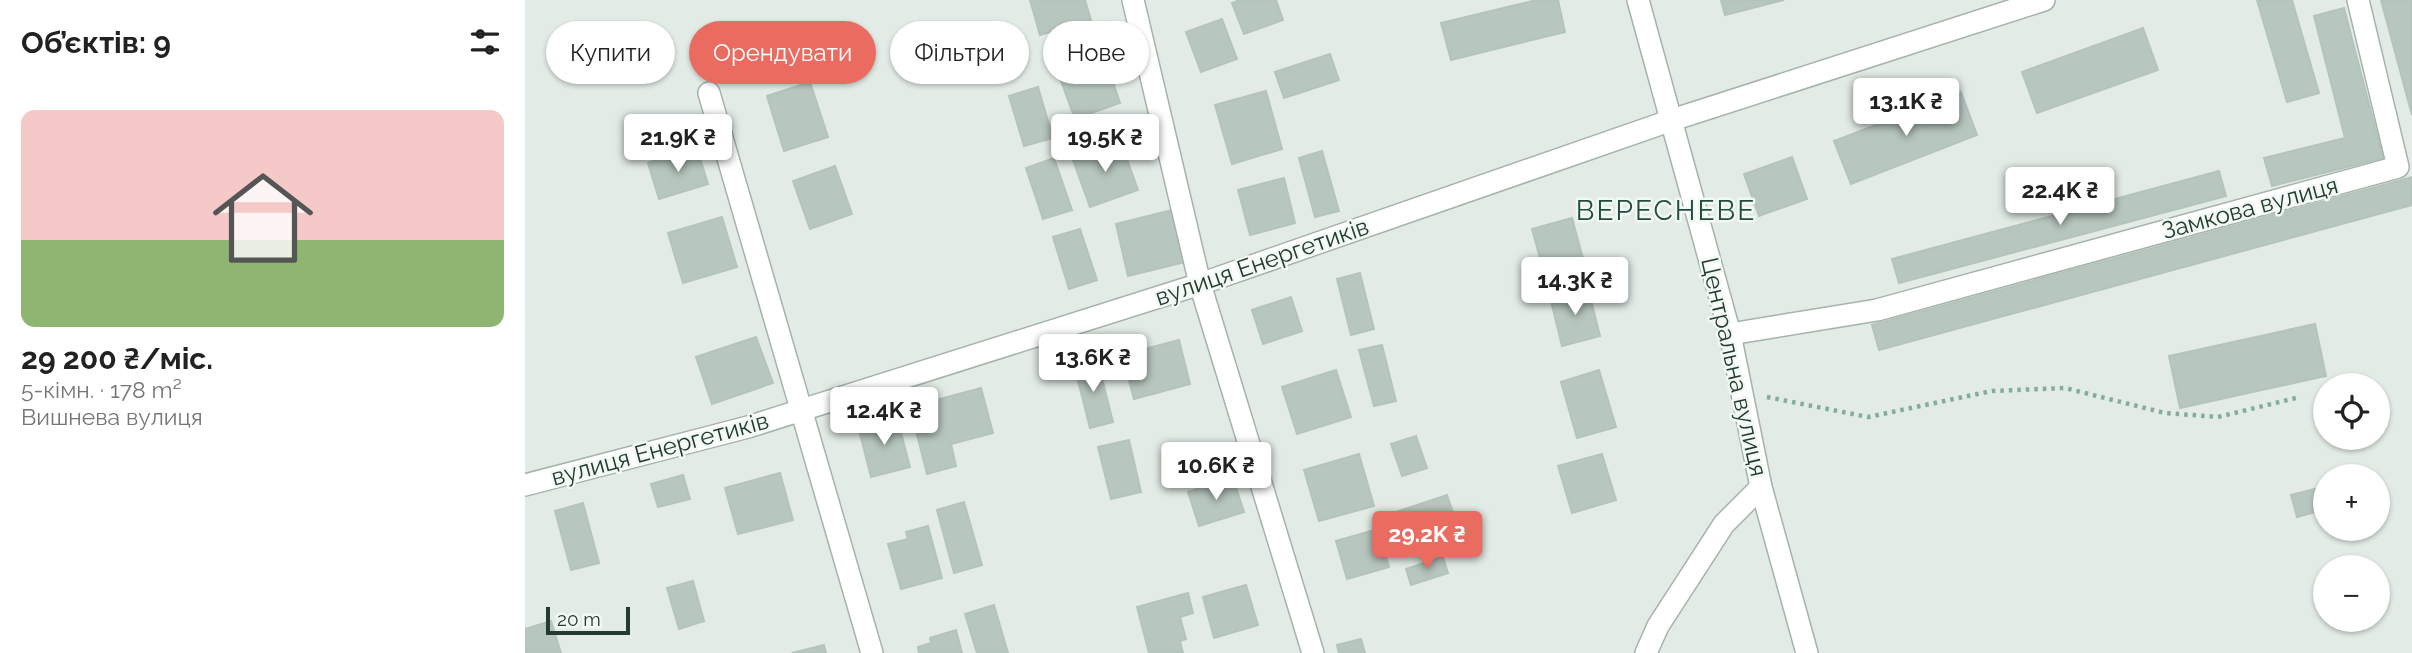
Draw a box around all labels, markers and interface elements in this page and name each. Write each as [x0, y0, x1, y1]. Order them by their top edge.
chip: Купити [546, 21, 675, 84]
chip: Орендувати [689, 21, 876, 84]
chip: Фільтри [890, 21, 1029, 84]
chip: Нове [1043, 21, 1149, 84]
icon: filters [466, 23, 504, 61]
text: Об’єктів: 9 [21, 25, 171, 60]
pin: 13.1K ₴ [1841, 78, 1971, 138]
text: 13.1K ₴ [1869, 87, 1943, 114]
pin: 21.9K ₴ [613, 114, 743, 174]
pin: 19.5K ₴ [1040, 114, 1170, 174]
text: 21.9K ₴ [640, 123, 716, 150]
text: 19.5K ₴ [1067, 123, 1143, 150]
icon: home [200, 155, 326, 281]
pin: 22.4K ₴ [1995, 168, 2125, 227]
street label: Замкова вулиця [2159, 170, 2341, 245]
text: 22.4K ₴ [2021, 176, 2099, 203]
district label: ВЕРЕСНЕВЕ [1576, 194, 1756, 227]
street label: вулиця Енергетиків [1151, 211, 1372, 312]
street label: Центральна вулиця [1695, 255, 1774, 479]
pin: 14.3K ₴ [1510, 258, 1640, 317]
text: 14.3K ₴ [1537, 266, 1613, 293]
pin: 13.6K ₴ [1028, 334, 1158, 394]
text: 29 200 ₴/міс. [21, 341, 213, 376]
text: 13.6K ₴ [1055, 343, 1131, 370]
map controls [2313, 373, 2390, 632]
button: locate [2313, 373, 2390, 450]
text: 5-кімн. · 178 m² [21, 376, 182, 403]
pin: 12.4K ₴ [819, 388, 949, 447]
text: 12.4K ₴ [846, 396, 922, 423]
text: Вишнева вулиця [21, 403, 203, 430]
street label: вулиця Енергетиків [548, 406, 772, 491]
pin: 10.6K ₴ [1151, 442, 1281, 502]
text: 10.6K ₴ [1177, 451, 1255, 478]
button: + [2313, 464, 2390, 541]
pin: 29.2K ₴ [1362, 512, 1492, 571]
text: 29.2K ₴ [1388, 520, 1466, 547]
button: − [2313, 555, 2390, 632]
scale bar [546, 604, 630, 636]
text: 20 m [557, 608, 601, 630]

